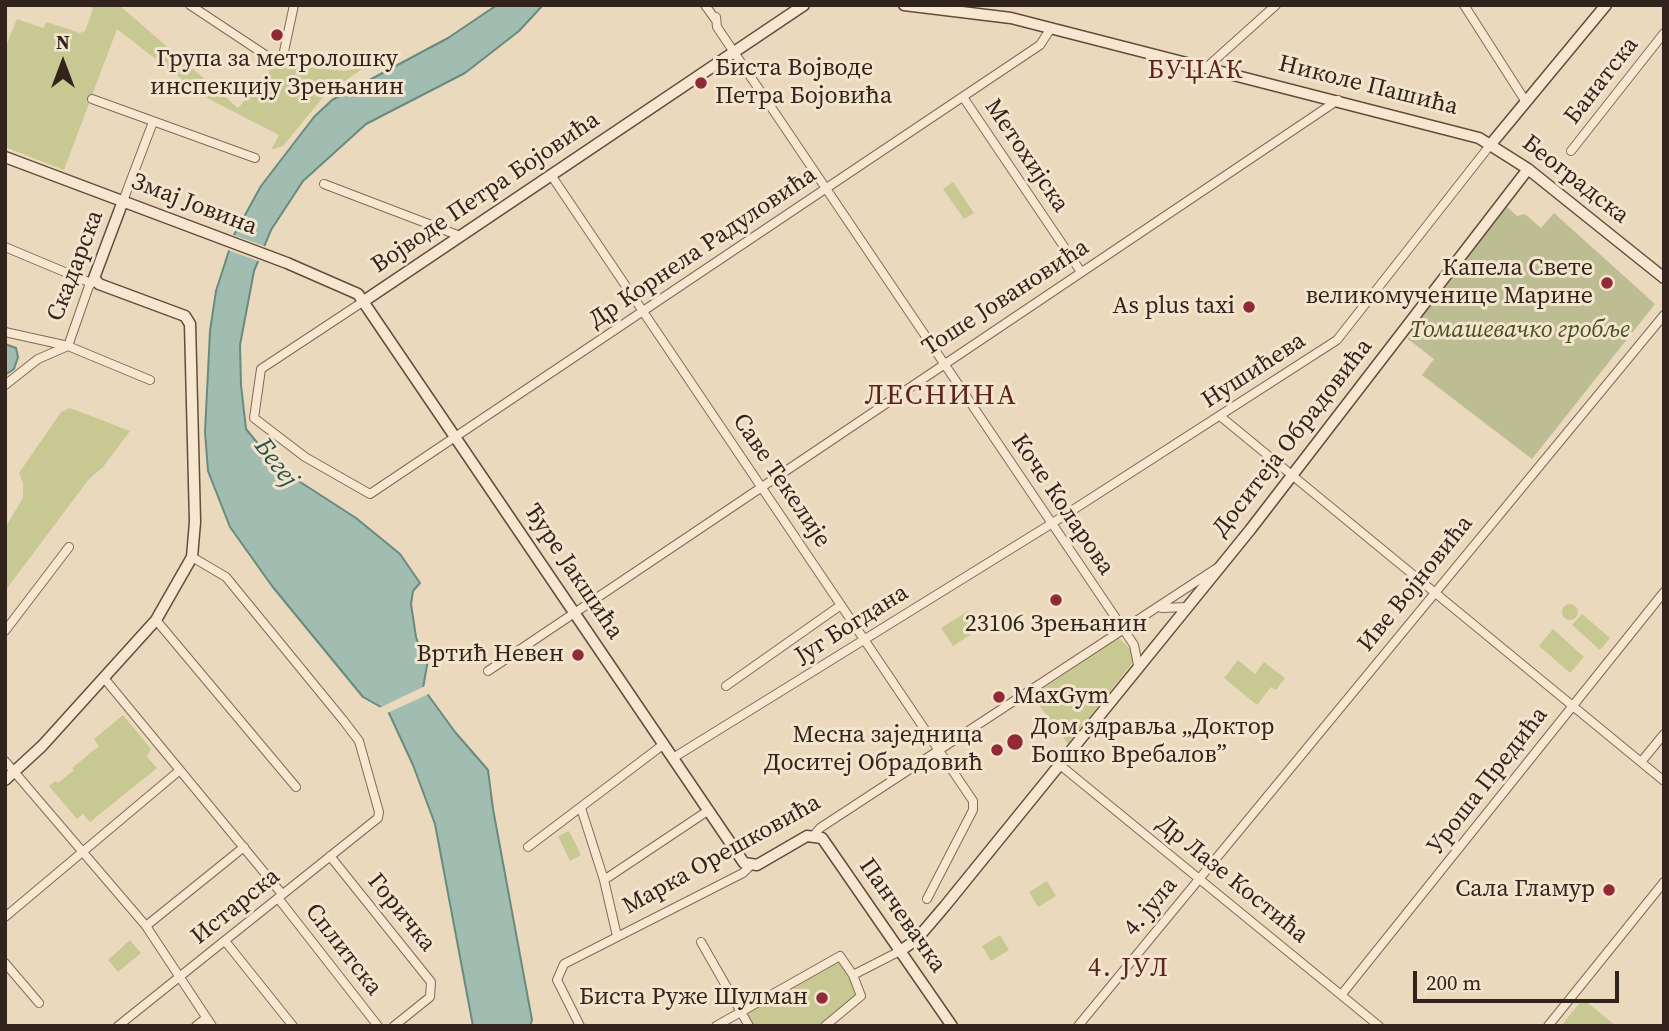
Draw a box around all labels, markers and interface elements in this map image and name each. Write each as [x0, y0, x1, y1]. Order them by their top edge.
marker: Група за метролошку инспекцију Зрењанин [269, 27, 285, 43]
north arrow [28, 28, 98, 98]
text: N [56, 29, 70, 55]
street label: Банатска [1559, 31, 1645, 131]
place label: Група за метролошку инспекцију Зрењанин [150, 46, 404, 102]
street label: Николе Пашића [1275, 50, 1461, 122]
place label: Биста Војводе Петра Бојовића [715, 55, 892, 111]
district label: БУЏАК [1148, 55, 1244, 87]
marker: Биста Војводе Петра Бојовића [693, 75, 709, 91]
street label: Метохијска [978, 94, 1074, 218]
street label: Војводе Петра Бојовића [367, 106, 605, 280]
street label: Београдска [1516, 129, 1634, 231]
street label: Др Корнела Радуловића [584, 161, 822, 335]
street label: Змај Јовина [127, 168, 261, 242]
street label: Скадарска [42, 206, 110, 326]
street label: Тоше Јовановића [917, 233, 1095, 363]
place label: Капела Свете великомученице Марине [1305, 255, 1593, 311]
marker: Капела Свете великомученице Марине [1599, 275, 1615, 291]
place label: As plus taxi [1113, 293, 1235, 321]
marker: As plus taxi [1241, 299, 1257, 315]
park label: Томашевачко гробље [1410, 317, 1630, 345]
street label: Нушићева [1197, 327, 1311, 415]
street label: Доситеја Обрадовића [1207, 333, 1379, 543]
district label: ЛЕСНИНА [865, 380, 1017, 414]
street label: Саве Текелије [726, 409, 836, 553]
street label: Коче Коларова [1004, 429, 1120, 581]
water label: Бегеј [247, 432, 303, 494]
street label: Ђуре Јакшића [517, 499, 629, 645]
street label: Иве Војновића [1352, 510, 1480, 658]
street label: Југ Богдана [790, 579, 914, 671]
marker: 23106 Зрењанин [1048, 592, 1064, 608]
place label: 23106 Зрењанин [965, 611, 1147, 639]
place label: Вртић Невен [416, 641, 564, 669]
marker: Вртић Невен [570, 647, 586, 663]
place label: MaxGym [1013, 683, 1109, 711]
marker: MaxGym [991, 689, 1007, 705]
street label: Уроша Предића [1421, 701, 1555, 861]
place label: Дом здравља „Доктор Бошко Вребалов” [1031, 714, 1275, 770]
place label: Месна заједница Доситеј Обрадовић [764, 722, 983, 778]
marker: Дом здравља „Доктор Бошко Вребалов” [1005, 732, 1025, 752]
marker: Месна заједница Доситеј Обрадовић [989, 742, 1005, 758]
street label: Марка Орешковића [618, 789, 826, 921]
street label: Др Лазе Костића [1150, 810, 1314, 950]
street label: Панчевачка [852, 853, 952, 979]
street label: Истарска [186, 863, 286, 951]
street label: Горичка [361, 868, 441, 958]
street label: 4. јула [1118, 871, 1184, 943]
place label: Сала Гламур [1455, 876, 1595, 904]
marker: Сала Гламур [1601, 882, 1617, 898]
street label: Сплитска [298, 898, 388, 1002]
district label: 4. ЈУЛ [1089, 953, 1169, 985]
scale bar [1417, 958, 1624, 1002]
text: 200 m [1426, 968, 1481, 997]
place label: Биста Руже Шулман [579, 984, 808, 1012]
marker: Биста Руже Шулман [814, 990, 830, 1006]

